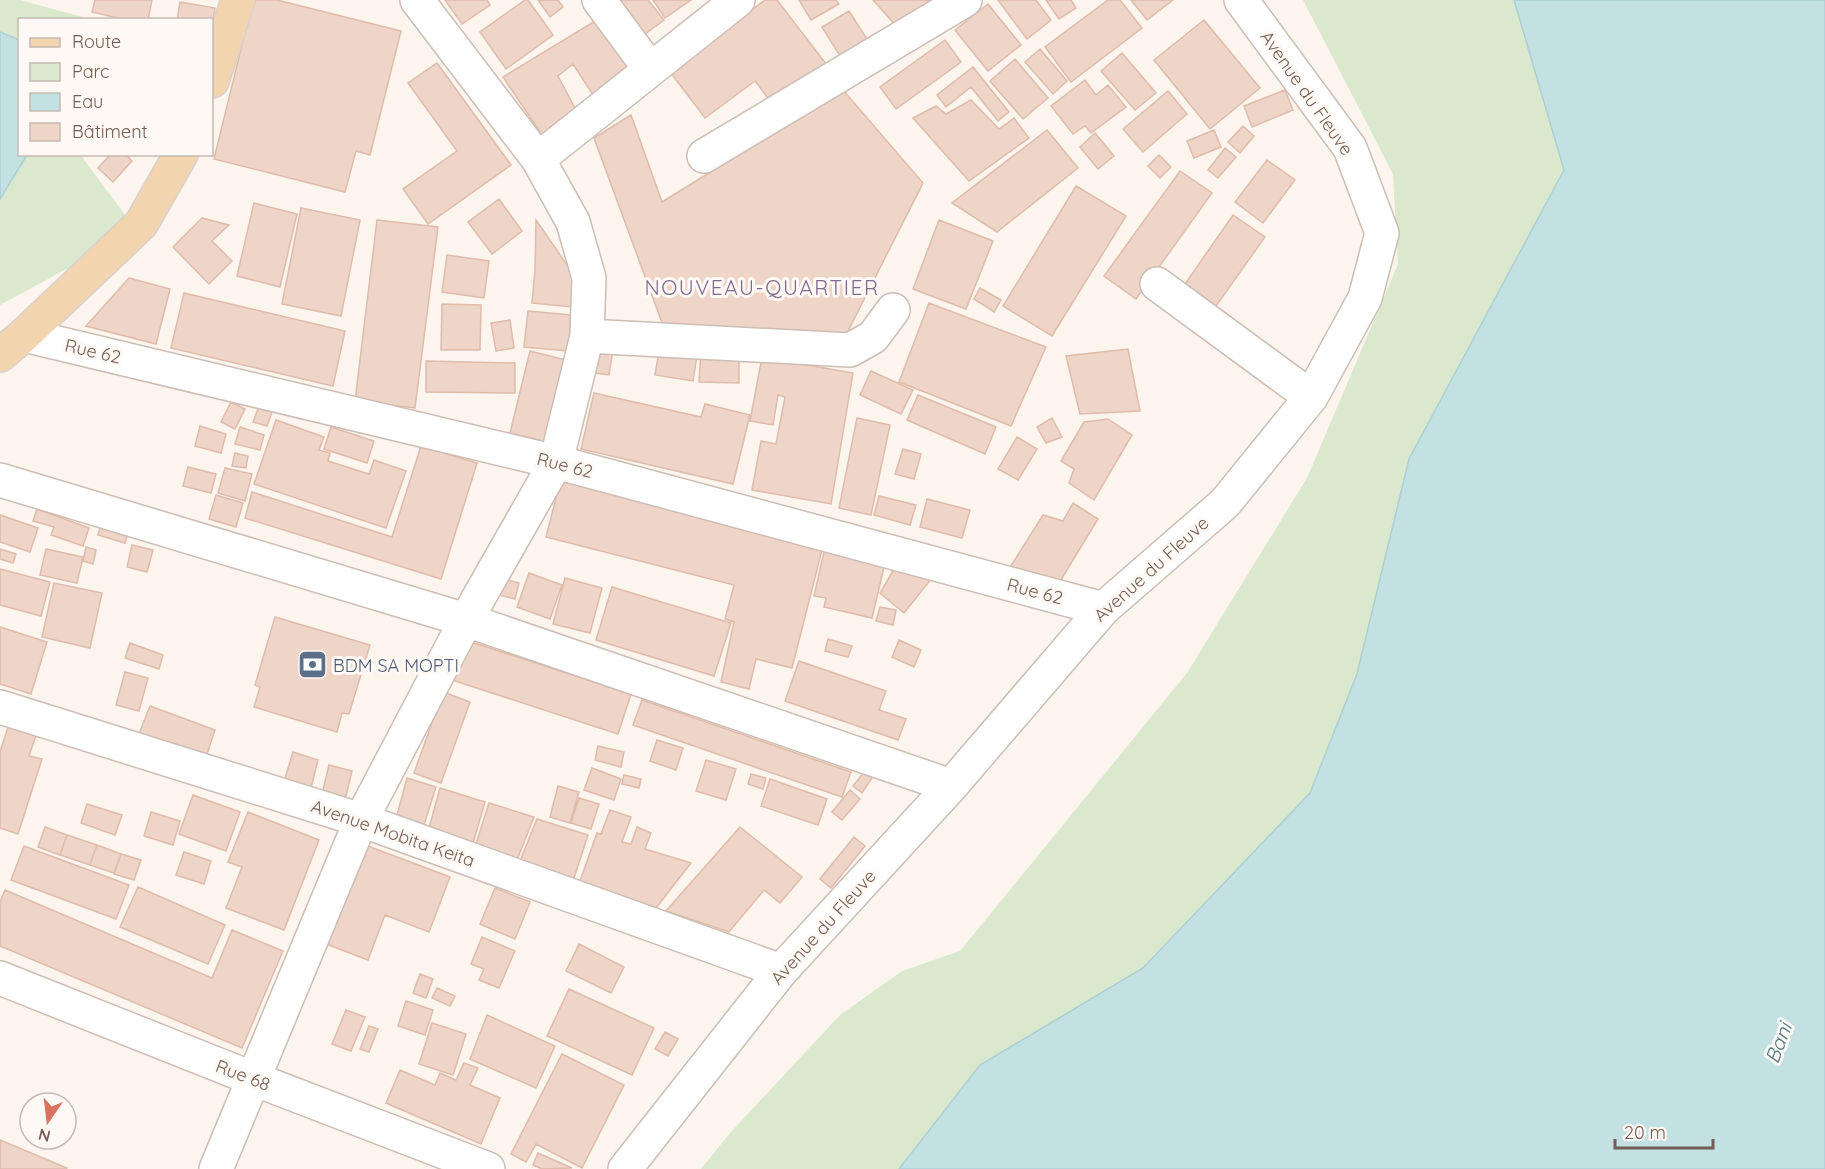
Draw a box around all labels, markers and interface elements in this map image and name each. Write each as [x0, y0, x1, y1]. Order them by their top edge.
legend [18, 18, 213, 156]
street label: Avenue du Fleuve [1255, 26, 1359, 160]
text: Route [72, 30, 121, 53]
text: Parc [72, 60, 109, 83]
text: Eau [72, 90, 103, 113]
text: Bâtiment [72, 120, 148, 143]
district label: NOUVEAU-QUARTIER [644, 274, 880, 300]
street label: Rue 62 [63, 333, 123, 369]
street label: Rue 62 [535, 447, 595, 483]
street label: Avenue du Fleuve [1089, 511, 1213, 627]
street label: Rue 62 [1005, 573, 1065, 609]
bank icon: BDM SA MOPTI [296, 649, 328, 681]
place label: BDM SA MOPTI [333, 654, 459, 677]
street label: Avenue Mobita Keita [308, 794, 478, 872]
street label: Avenue du Fleuve [765, 865, 881, 989]
water label: Bani [1759, 1017, 1798, 1067]
street label: Rue 68 [212, 1054, 274, 1096]
north arrow [18, 1091, 78, 1151]
scale bar [1615, 1112, 1712, 1150]
text: 20 m [1624, 1121, 1666, 1144]
text: N [36, 1124, 52, 1147]

